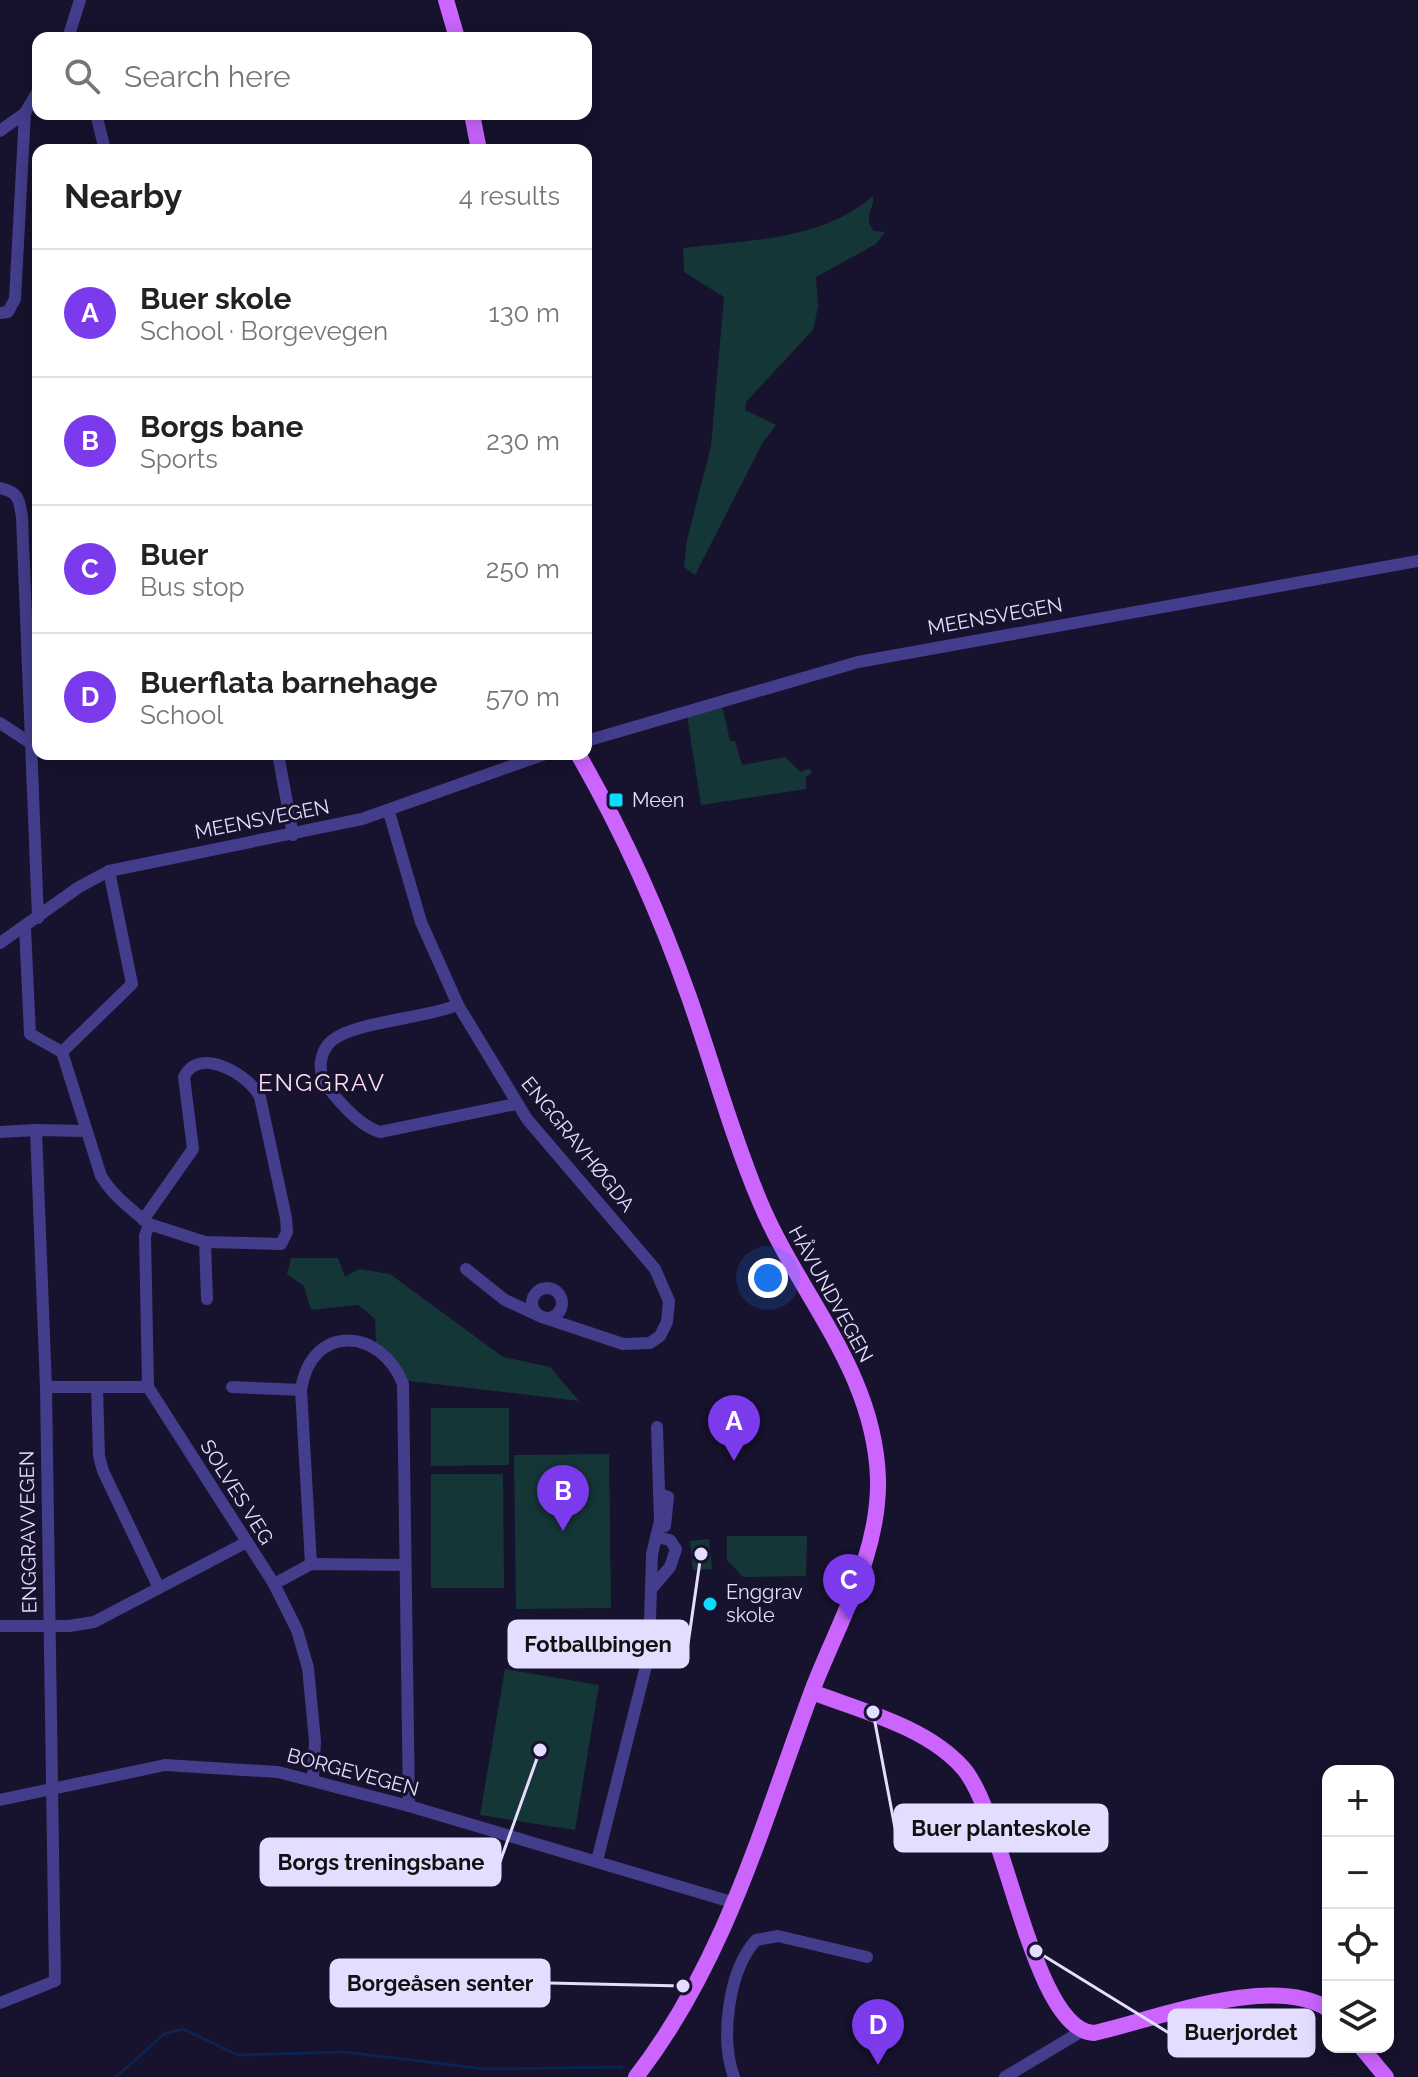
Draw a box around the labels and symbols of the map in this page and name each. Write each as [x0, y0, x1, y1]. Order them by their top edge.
street label: MEENSVEGEN [926, 592, 1064, 640]
place label: Meen [632, 788, 685, 812]
marker: Meen [607, 791, 625, 809]
street label: MEENSVEGEN [193, 794, 331, 844]
district label: ENGGRAV [258, 1068, 386, 1097]
street label: ENGGRAVHØGDA [516, 1072, 640, 1217]
street label: HÅVUNDVEGEN [784, 1221, 879, 1366]
your location [748, 1258, 788, 1298]
pin: A [708, 1395, 760, 1461]
street label: SOLVES VEG [195, 1435, 279, 1549]
street label: ENGGRAVVEGEN [15, 1451, 41, 1613]
pin: B [537, 1465, 589, 1531]
pin: C [823, 1554, 875, 1620]
place label: Enggrav skole [726, 1580, 803, 1627]
marker: Enggrav skole [701, 1595, 719, 1613]
callout: Fotballbingen [509, 1621, 688, 1667]
text: Fotballbingen [524, 1631, 672, 1657]
street label: BORGEVEGEN [285, 1743, 421, 1801]
callout: Buer planteskole [895, 1805, 1107, 1851]
text: Buer planteskole [911, 1815, 1091, 1841]
callout: Borgs treningsbane [261, 1839, 500, 1885]
text: Borgs treningsbane [278, 1849, 484, 1875]
callout: Borgeåsen senter [331, 1960, 549, 2006]
text: Borgeåsen senter [347, 1970, 534, 1996]
pin: D [852, 1999, 904, 2065]
callout: Buerjordet [1169, 2010, 1314, 2056]
text: Buerjordet [1184, 2019, 1298, 2045]

